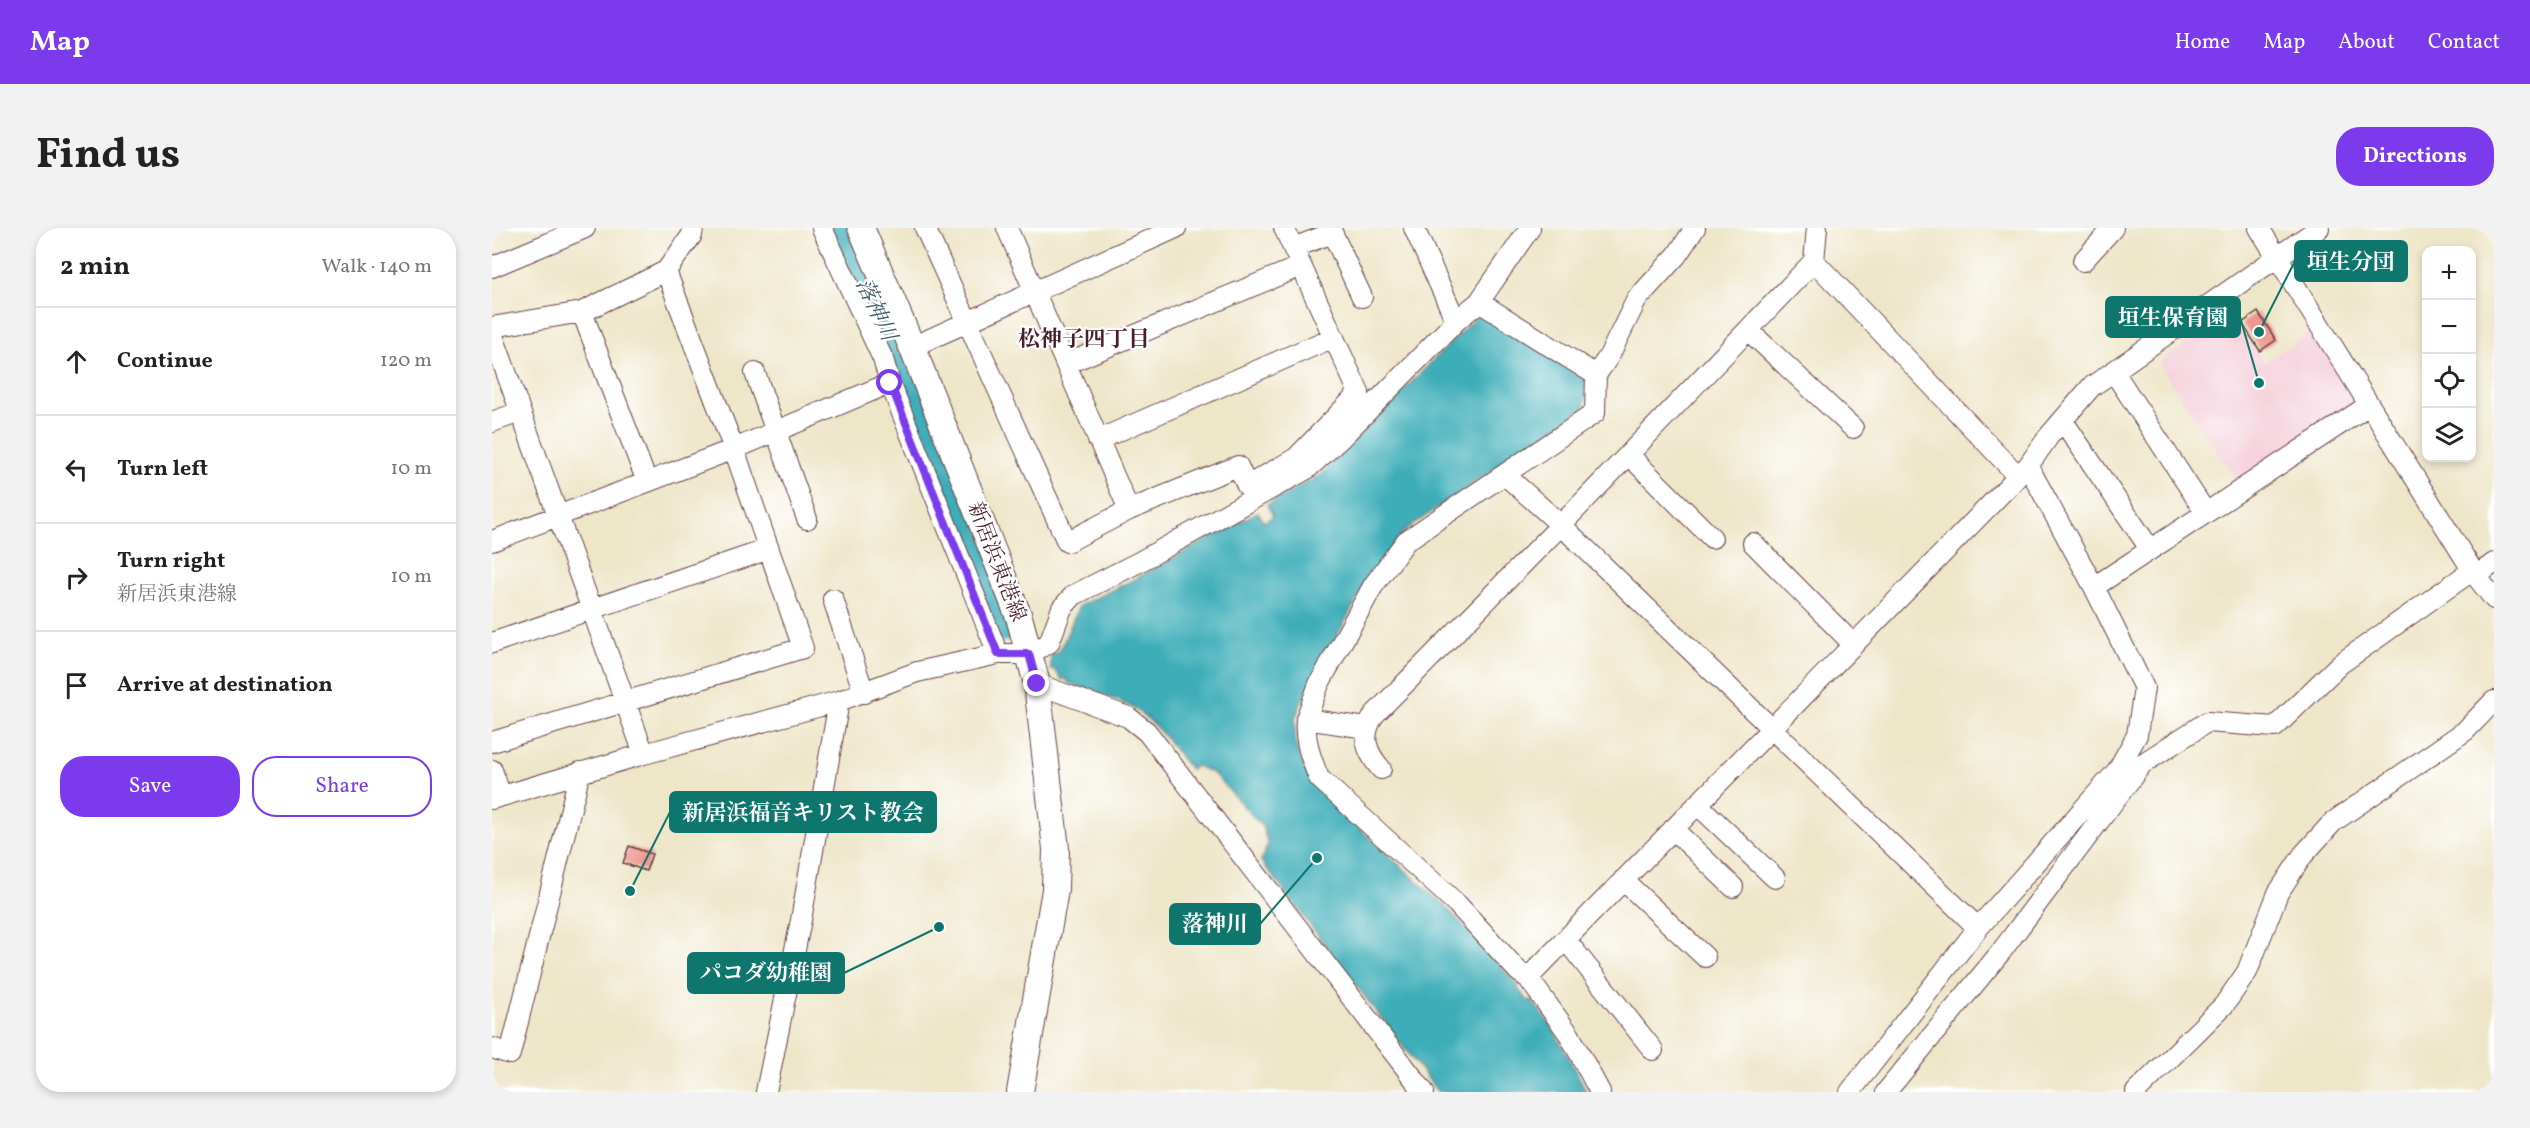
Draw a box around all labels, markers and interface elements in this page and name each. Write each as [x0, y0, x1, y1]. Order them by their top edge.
text: Map [30, 23, 90, 62]
text: Home [2175, 28, 2230, 57]
text: Map [2263, 28, 2305, 57]
text: About [2338, 28, 2395, 57]
text: Contact [2428, 28, 2500, 57]
text: Find us [36, 127, 180, 186]
button: Directions [2336, 127, 2494, 186]
callout: 垣生分団 [2295, 241, 2407, 281]
map controls [2422, 246, 2476, 462]
button: + [2422, 246, 2476, 300]
text: 垣生分団 [2307, 248, 2395, 279]
text: 2 min [60, 249, 130, 285]
text: Walk · 140 m [322, 253, 432, 281]
water label: 落神川 [847, 274, 904, 348]
callout: 垣生保育園 [2106, 297, 2240, 337]
button: − [2422, 300, 2476, 354]
text: 垣生保育園 [2118, 304, 2228, 335]
district label: 松神子四丁目 [1018, 325, 1150, 356]
icon: ahead [60, 345, 93, 378]
text: Continue [117, 346, 213, 377]
text: 120 m [380, 347, 432, 375]
button: locate [2422, 354, 2476, 408]
route start [876, 369, 902, 395]
button: layers [2422, 408, 2476, 462]
icon: left [60, 453, 93, 486]
text: Turn left [117, 454, 208, 485]
text: 10 m [391, 455, 432, 483]
street label: 新居浜東港線 [960, 498, 1032, 626]
text: Turn right [117, 546, 225, 577]
icon: right [60, 561, 93, 594]
text: 10 m [391, 563, 432, 591]
text: 新居浜東港線 [117, 581, 237, 609]
icon: arrive [60, 669, 93, 702]
text: Arrive at destination [117, 670, 333, 701]
route end [1023, 670, 1049, 696]
button: Save [60, 756, 240, 817]
button: Share [252, 756, 432, 817]
callout: 新居浜福音キリスト教会 [670, 792, 936, 832]
text: 新居浜福音キリスト教会 [682, 799, 924, 830]
callout: 落神川 [1170, 904, 1260, 944]
text: 落神川 [1182, 910, 1248, 941]
callout: パコダ幼稚園 [688, 953, 844, 993]
text: パコダ幼稚園 [700, 959, 832, 990]

